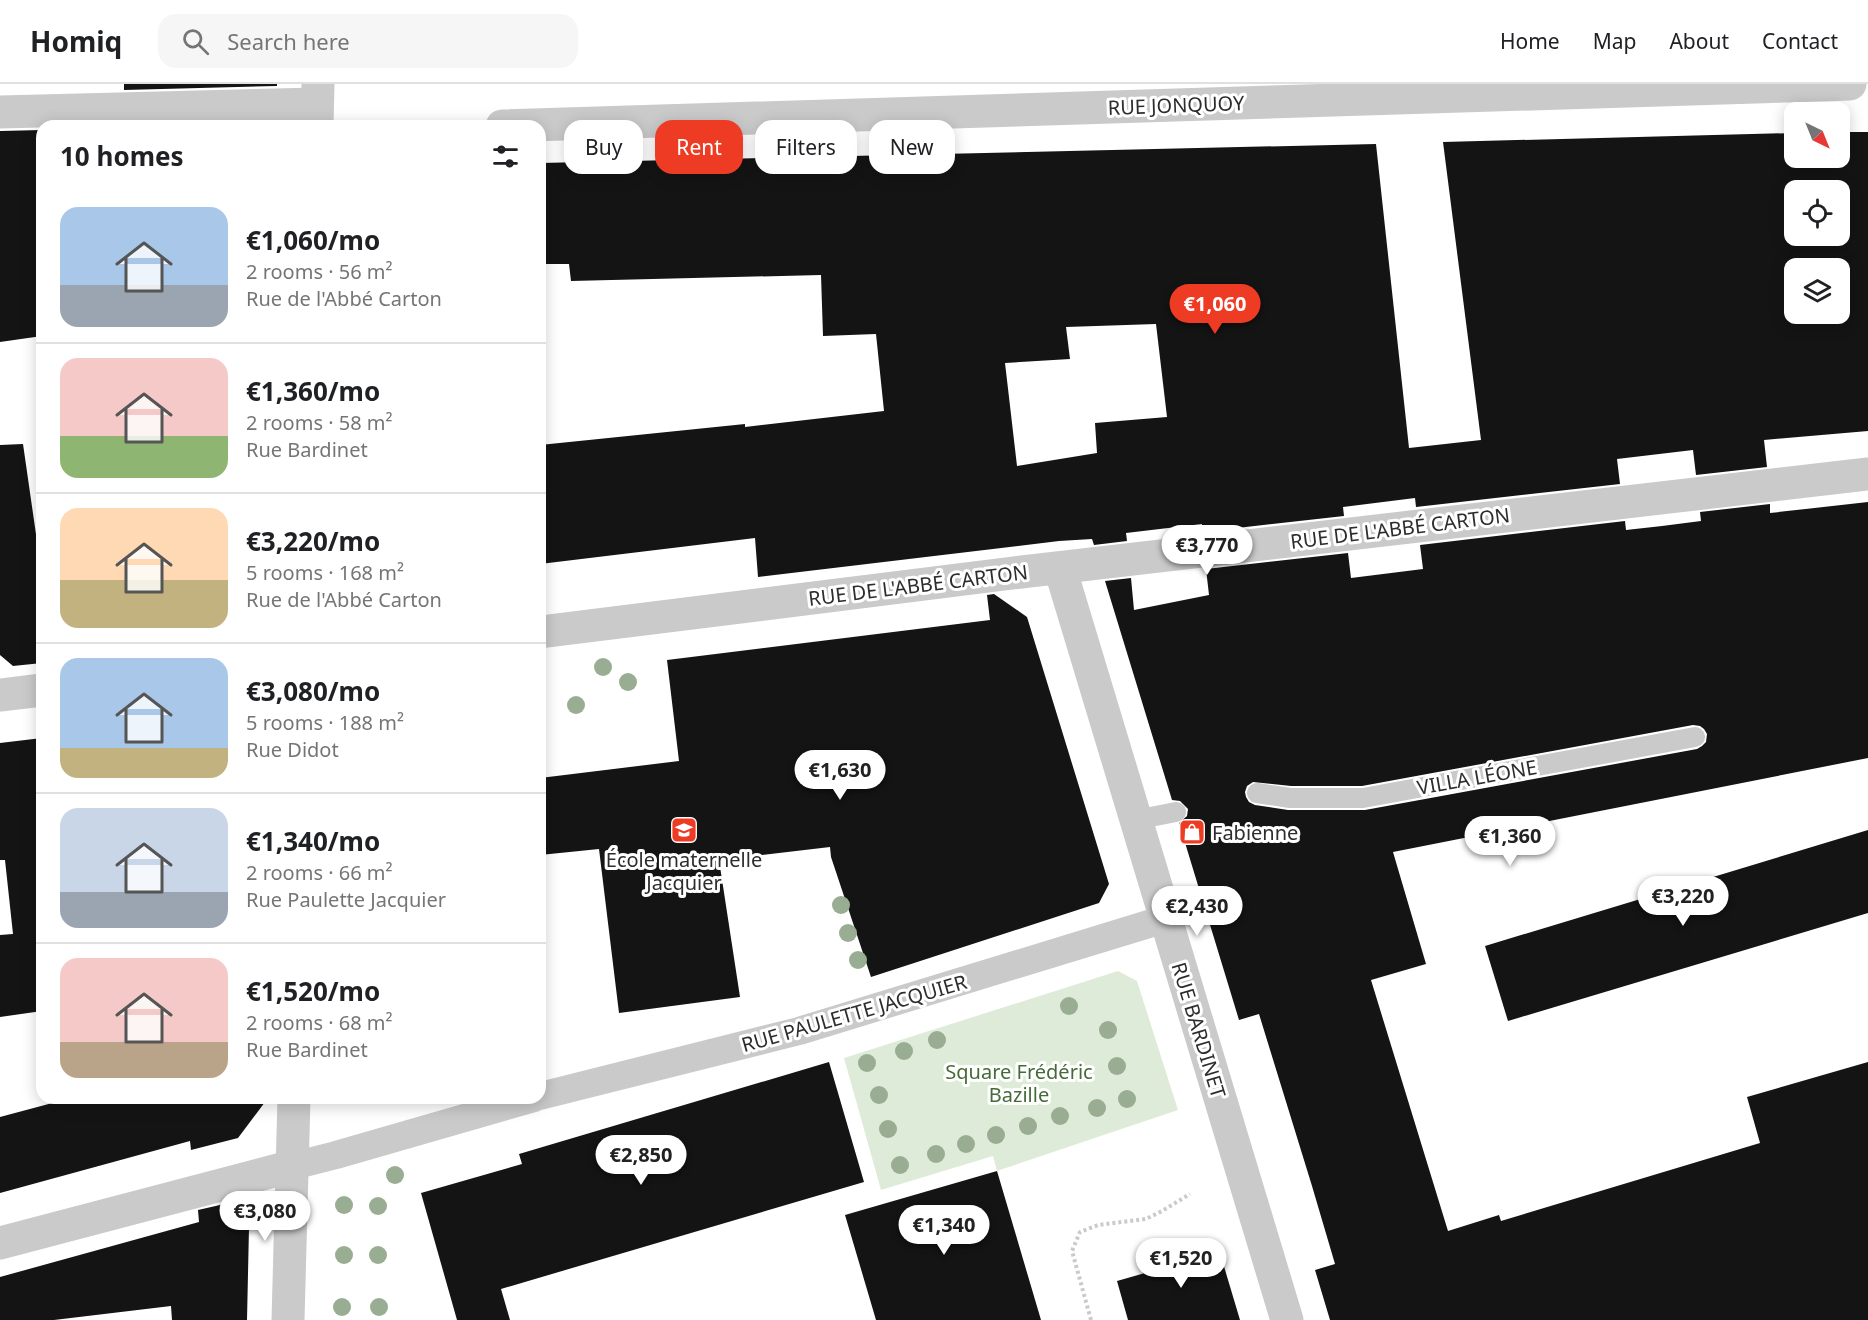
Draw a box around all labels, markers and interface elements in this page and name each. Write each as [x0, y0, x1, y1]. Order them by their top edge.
search box [158, 14, 578, 68]
text: Homiq [30, 22, 122, 60]
icon: search [179, 25, 212, 58]
text: Search here [227, 26, 350, 56]
text: Home [1500, 27, 1560, 55]
text: Map [1593, 27, 1636, 55]
text: About [1669, 27, 1729, 55]
text: Contact [1762, 27, 1838, 55]
street label: RUE JONQUOY [1107, 89, 1245, 121]
north arrow [1784, 102, 1850, 168]
map controls [1784, 102, 1850, 324]
chip: Buy [564, 120, 643, 174]
chip: Rent [655, 120, 743, 174]
chip: Filters [755, 120, 857, 174]
chip: New [869, 120, 955, 174]
text: 10 homes [60, 138, 184, 174]
icon: filters [489, 140, 522, 173]
button: locate [1784, 180, 1850, 246]
text: €1,060/mo [246, 222, 380, 258]
icon: home [108, 231, 180, 303]
text: 2 rooms · 56 m² [246, 258, 393, 285]
button: layers [1784, 258, 1850, 324]
pin: €1,060 [1166, 284, 1264, 335]
text: Rue de l'Abbé Carton [246, 285, 442, 312]
text: €1,060 [1184, 290, 1246, 317]
text: €1,360/mo [246, 373, 380, 409]
icon: home [108, 382, 180, 454]
text: 2 rooms · 58 m² [246, 409, 393, 436]
text: Rue Bardinet [246, 436, 368, 463]
street label: RUE DE L'ABBÉ CARTON [1289, 501, 1511, 555]
text: €3,220/mo [246, 523, 380, 559]
pin: €3,770 [1158, 525, 1256, 576]
text: €3,770 [1176, 531, 1238, 558]
icon: home [108, 532, 180, 604]
street label: RUE DE L'ABBÉ CARTON [807, 558, 1029, 612]
text: 5 rooms · 168 m² [246, 559, 404, 586]
text: Rue de l'Abbé Carton [246, 586, 442, 613]
text: €3,080/mo [246, 673, 380, 709]
icon: home [108, 682, 180, 754]
text: 5 rooms · 188 m² [246, 709, 404, 736]
text: Rue Didot [246, 736, 339, 763]
pin: €1,630 [791, 750, 889, 801]
street label: VILLA LÉONE [1415, 753, 1539, 801]
text: €1,630 [809, 756, 871, 783]
school or university icon: École maternelle Jacquier [669, 815, 699, 845]
pin: €1,360 [1461, 816, 1559, 867]
shop icon: Fabienne [1177, 817, 1207, 847]
place label: Fabienne [1212, 819, 1298, 846]
text: €1,360 [1479, 822, 1541, 849]
text: €1,340/mo [246, 823, 380, 859]
icon: home [108, 832, 180, 904]
place label: École maternelle Jacquier [606, 846, 762, 896]
text: 2 rooms · 66 m² [246, 859, 393, 886]
pin: €3,220 [1634, 876, 1732, 927]
text: €3,220 [1652, 882, 1714, 909]
text: Rue Paulette Jacquier [246, 886, 446, 913]
pin: €2,430 [1148, 886, 1246, 937]
text: €2,430 [1166, 892, 1228, 919]
street label: RUE BARDINET [1166, 959, 1232, 1101]
street label: RUE PAULETTE JACQUIER [738, 968, 970, 1058]
text: €1,520/mo [246, 973, 380, 1009]
icon: home [108, 982, 180, 1054]
text: 2 rooms · 68 m² [246, 1009, 393, 1036]
text: Rue Bardinet [246, 1036, 368, 1063]
park label: Square Frédéric Bazille [945, 1058, 1093, 1108]
pin: €2,850 [592, 1135, 690, 1186]
text: €2,850 [610, 1141, 672, 1168]
pin: €3,080 [216, 1191, 314, 1242]
text: €3,080 [234, 1197, 296, 1224]
pin: €1,340 [895, 1205, 993, 1256]
text: €1,340 [913, 1211, 975, 1238]
pin: €1,520 [1132, 1238, 1230, 1289]
text: €1,520 [1150, 1244, 1212, 1271]

